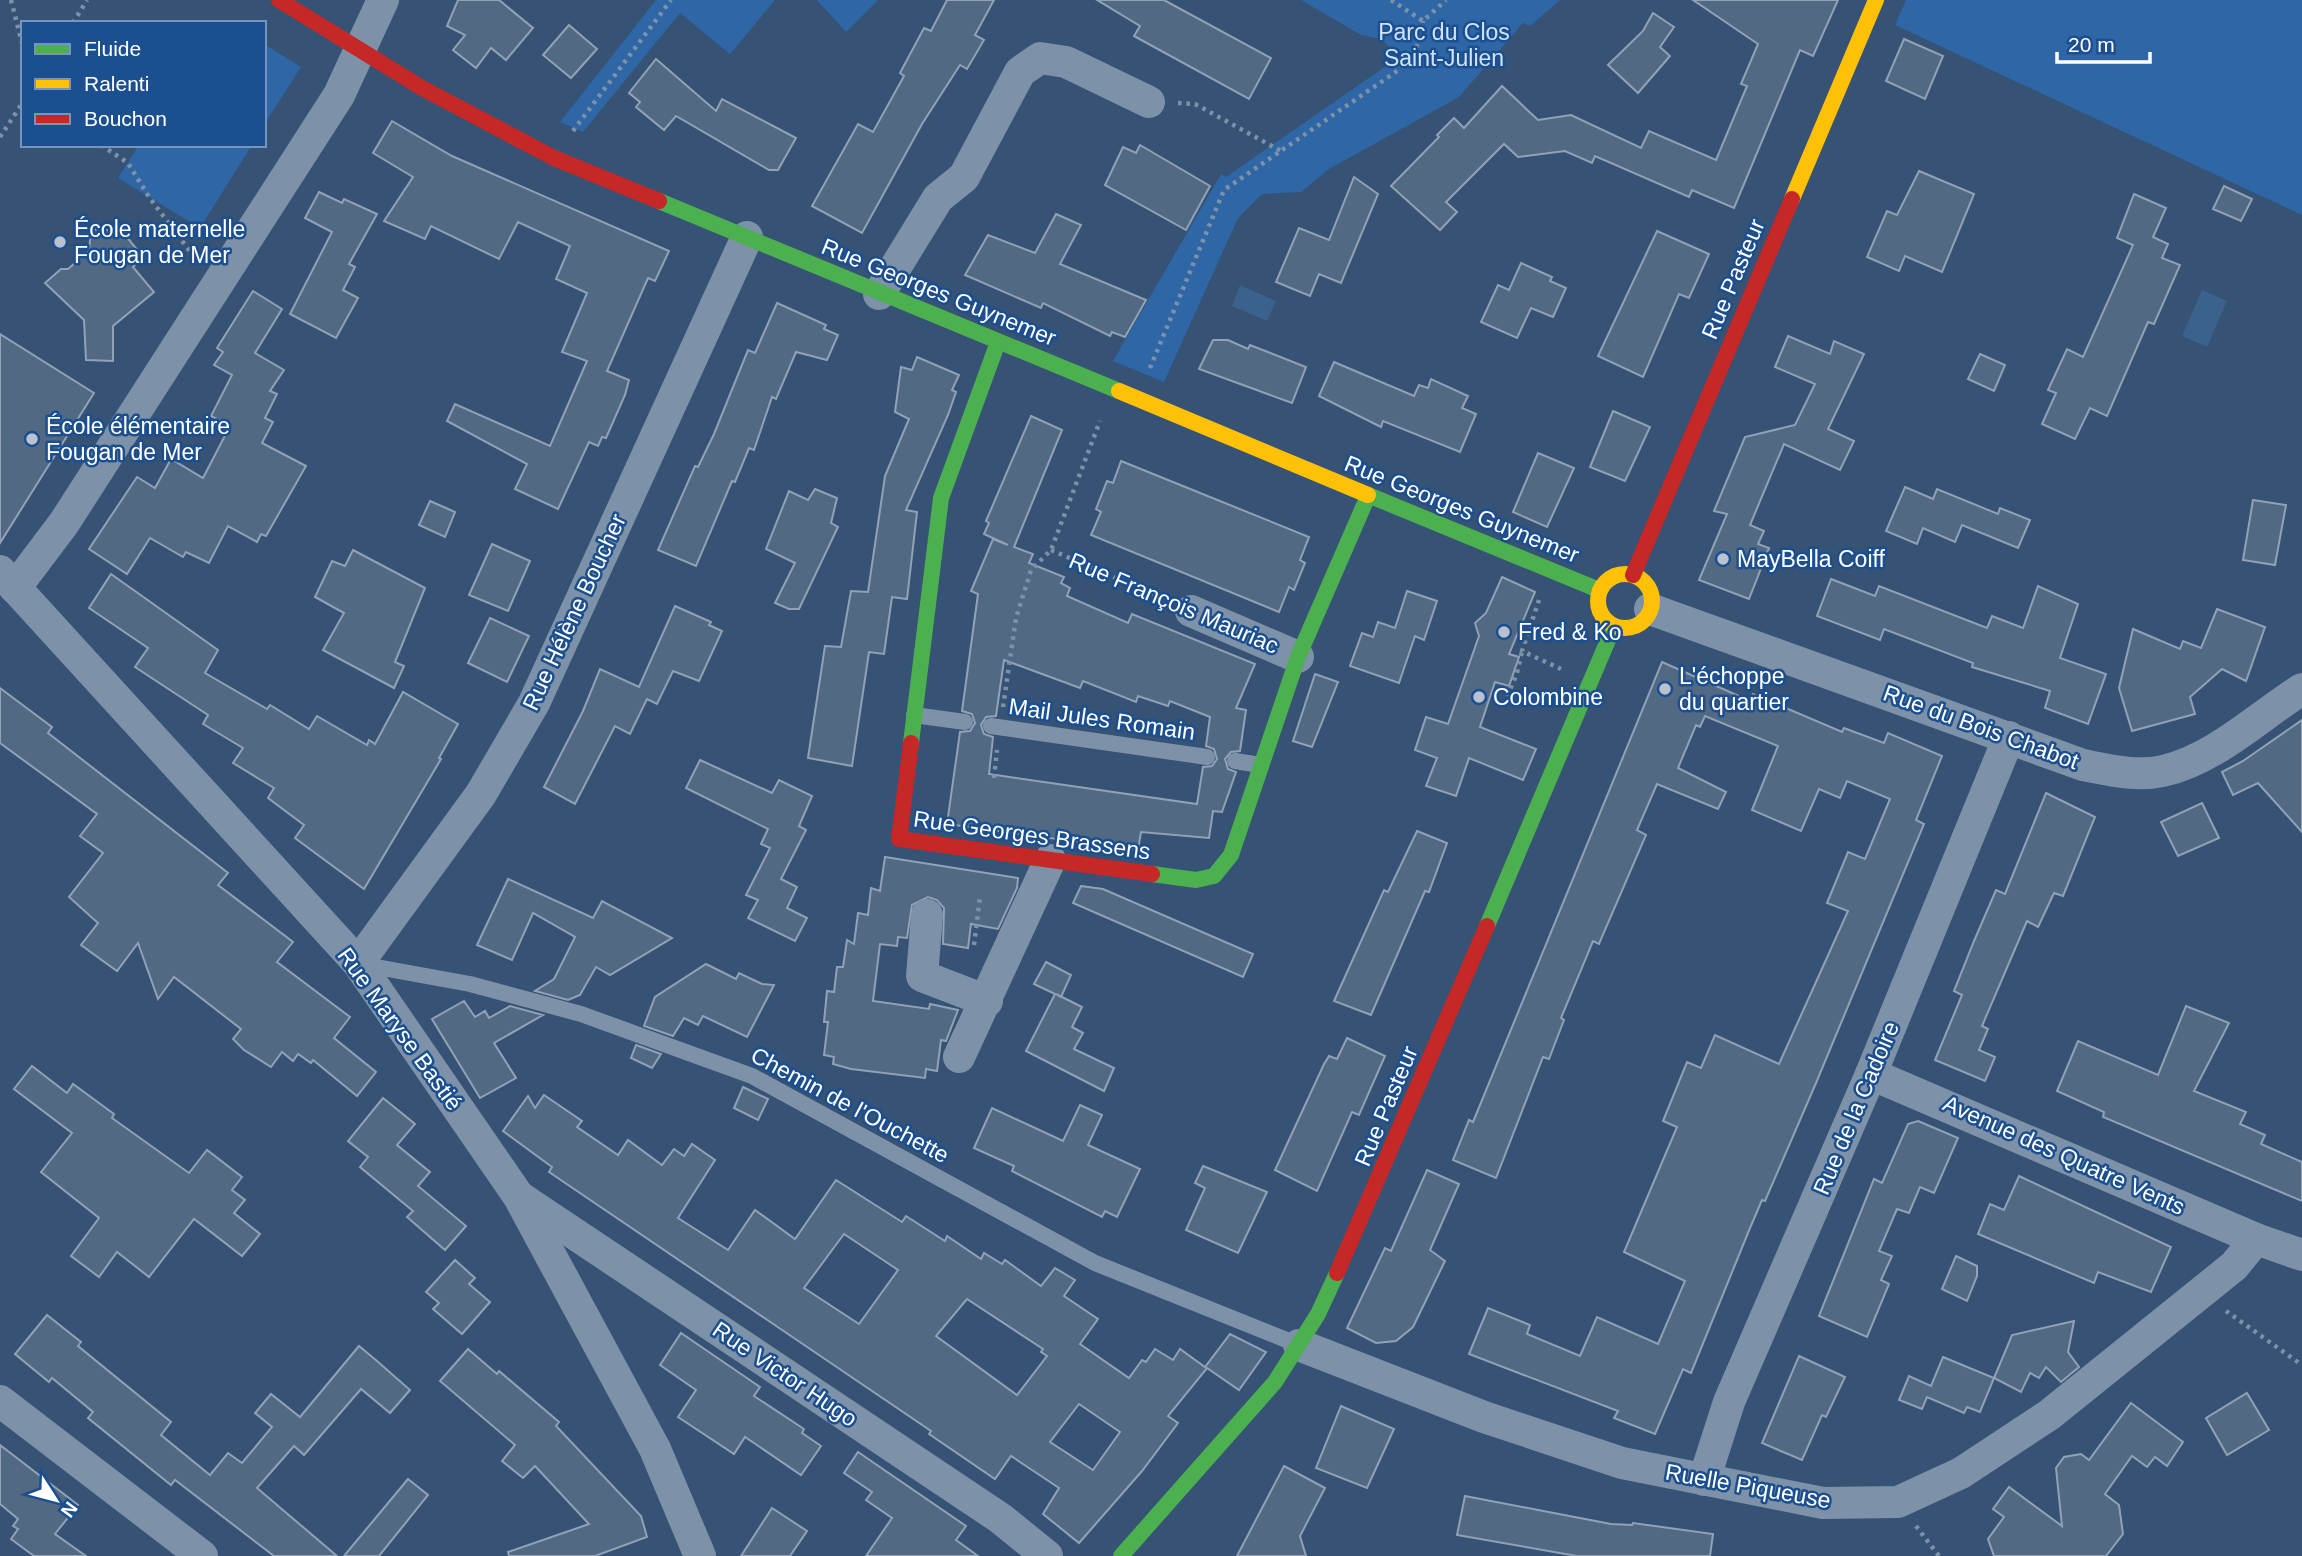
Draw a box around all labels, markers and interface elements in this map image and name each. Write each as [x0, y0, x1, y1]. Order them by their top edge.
park label: Parc du Clos Saint-Julien [1378, 19, 1510, 71]
legend [21, 21, 266, 147]
scale bar [2057, 21, 2150, 65]
text: 20 m [2068, 33, 2115, 56]
text: Fluide [84, 37, 141, 60]
text: Ralenti [84, 72, 149, 95]
text: Bouchon [84, 107, 167, 130]
street label: Rue Pasteur [1696, 215, 1770, 343]
place label: École maternelle Fougan de Mer [74, 216, 245, 268]
street label: Rue Georges Guynemer [818, 233, 1060, 351]
marker: École maternelle Fougan de Mer [52, 234, 68, 250]
place label: École élémentaire Fougan de Mer [46, 413, 230, 465]
marker: École élémentaire Fougan de Mer [24, 431, 40, 447]
street label: Rue Georges Guynemer [1341, 450, 1583, 568]
street label: Rue Hélène Boucher [517, 509, 631, 714]
place label: MayBella Coiff [1737, 546, 1885, 572]
street label: Rue François Mauriac [1065, 547, 1283, 659]
marker: MayBella Coiff [1715, 551, 1731, 567]
place label: Fred & Ko [1518, 619, 1622, 645]
marker: Fred & Ko [1496, 624, 1512, 640]
place label: L'échoppe du quartier [1679, 663, 1789, 715]
street label: Rue du Bois Chabot [1880, 680, 2083, 775]
marker: L'échoppe du quartier [1657, 681, 1673, 697]
place label: Colombine [1493, 684, 1603, 710]
marker: Colombine [1471, 689, 1487, 705]
street label: Mail Jules Romain [1007, 693, 1197, 745]
street label: Rue Georges Brassens [912, 805, 1152, 865]
street label: Rue Maryse Bastié [332, 943, 468, 1115]
street label: Rue de la Cadoire [1808, 1018, 1904, 1198]
street label: Chemin de l'Ouchette [747, 1042, 953, 1168]
street label: Rue Pasteur [1349, 1042, 1423, 1170]
street label: Avenue des Quatre Vents [1939, 1090, 2189, 1220]
street label: Rue Victor Hugo [708, 1316, 862, 1432]
street label: Ruelle Piqueuse [1663, 1459, 1833, 1513]
north arrow [21, 1465, 91, 1535]
text: N [57, 1498, 82, 1521]

